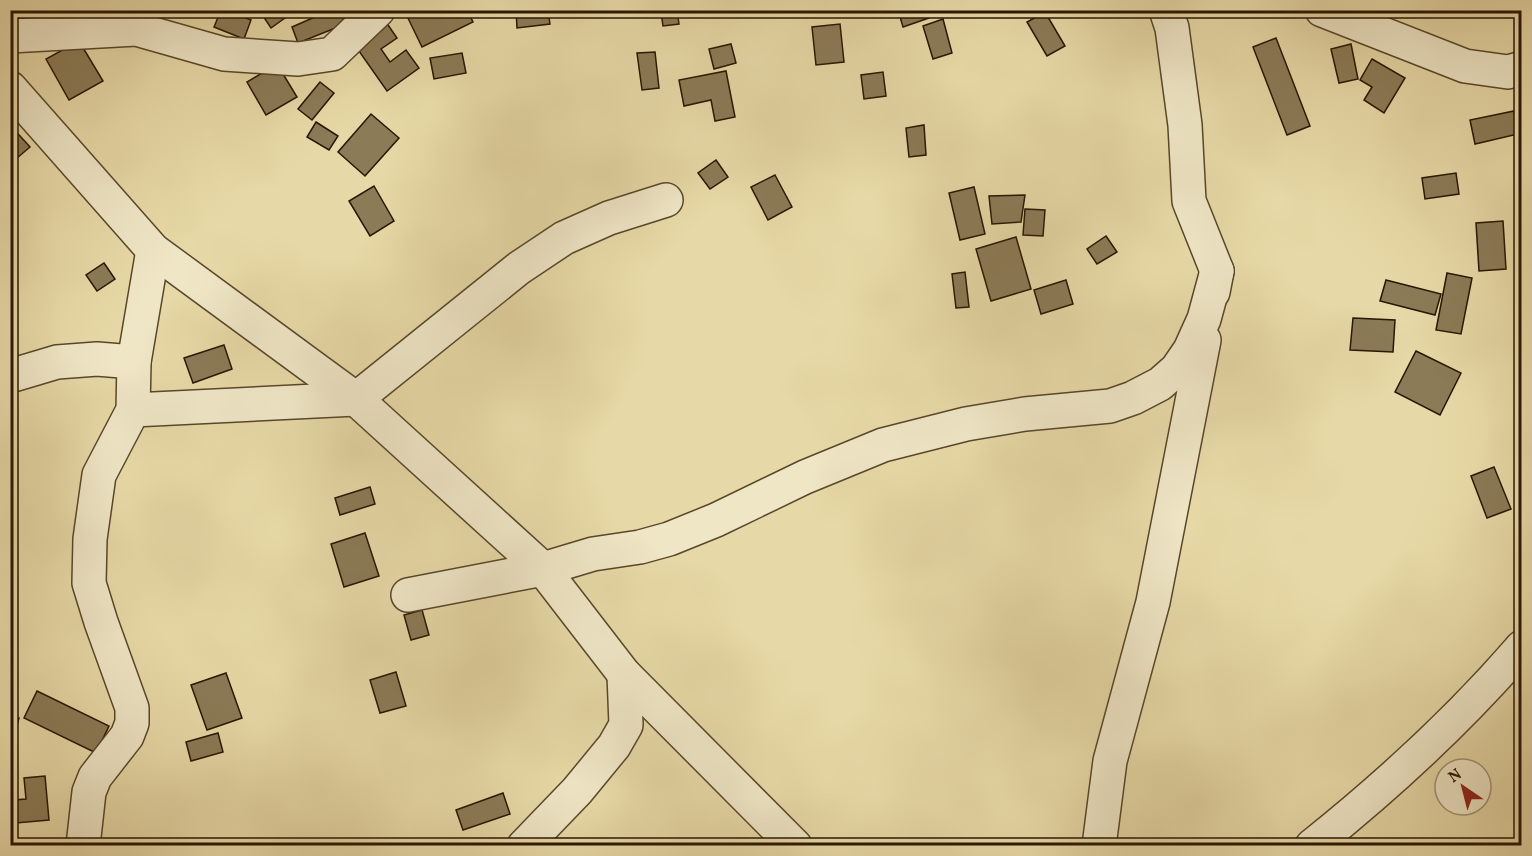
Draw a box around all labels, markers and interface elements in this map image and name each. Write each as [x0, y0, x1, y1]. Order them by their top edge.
north arrow [1433, 757, 1493, 817]
text: N [1444, 764, 1467, 789]

